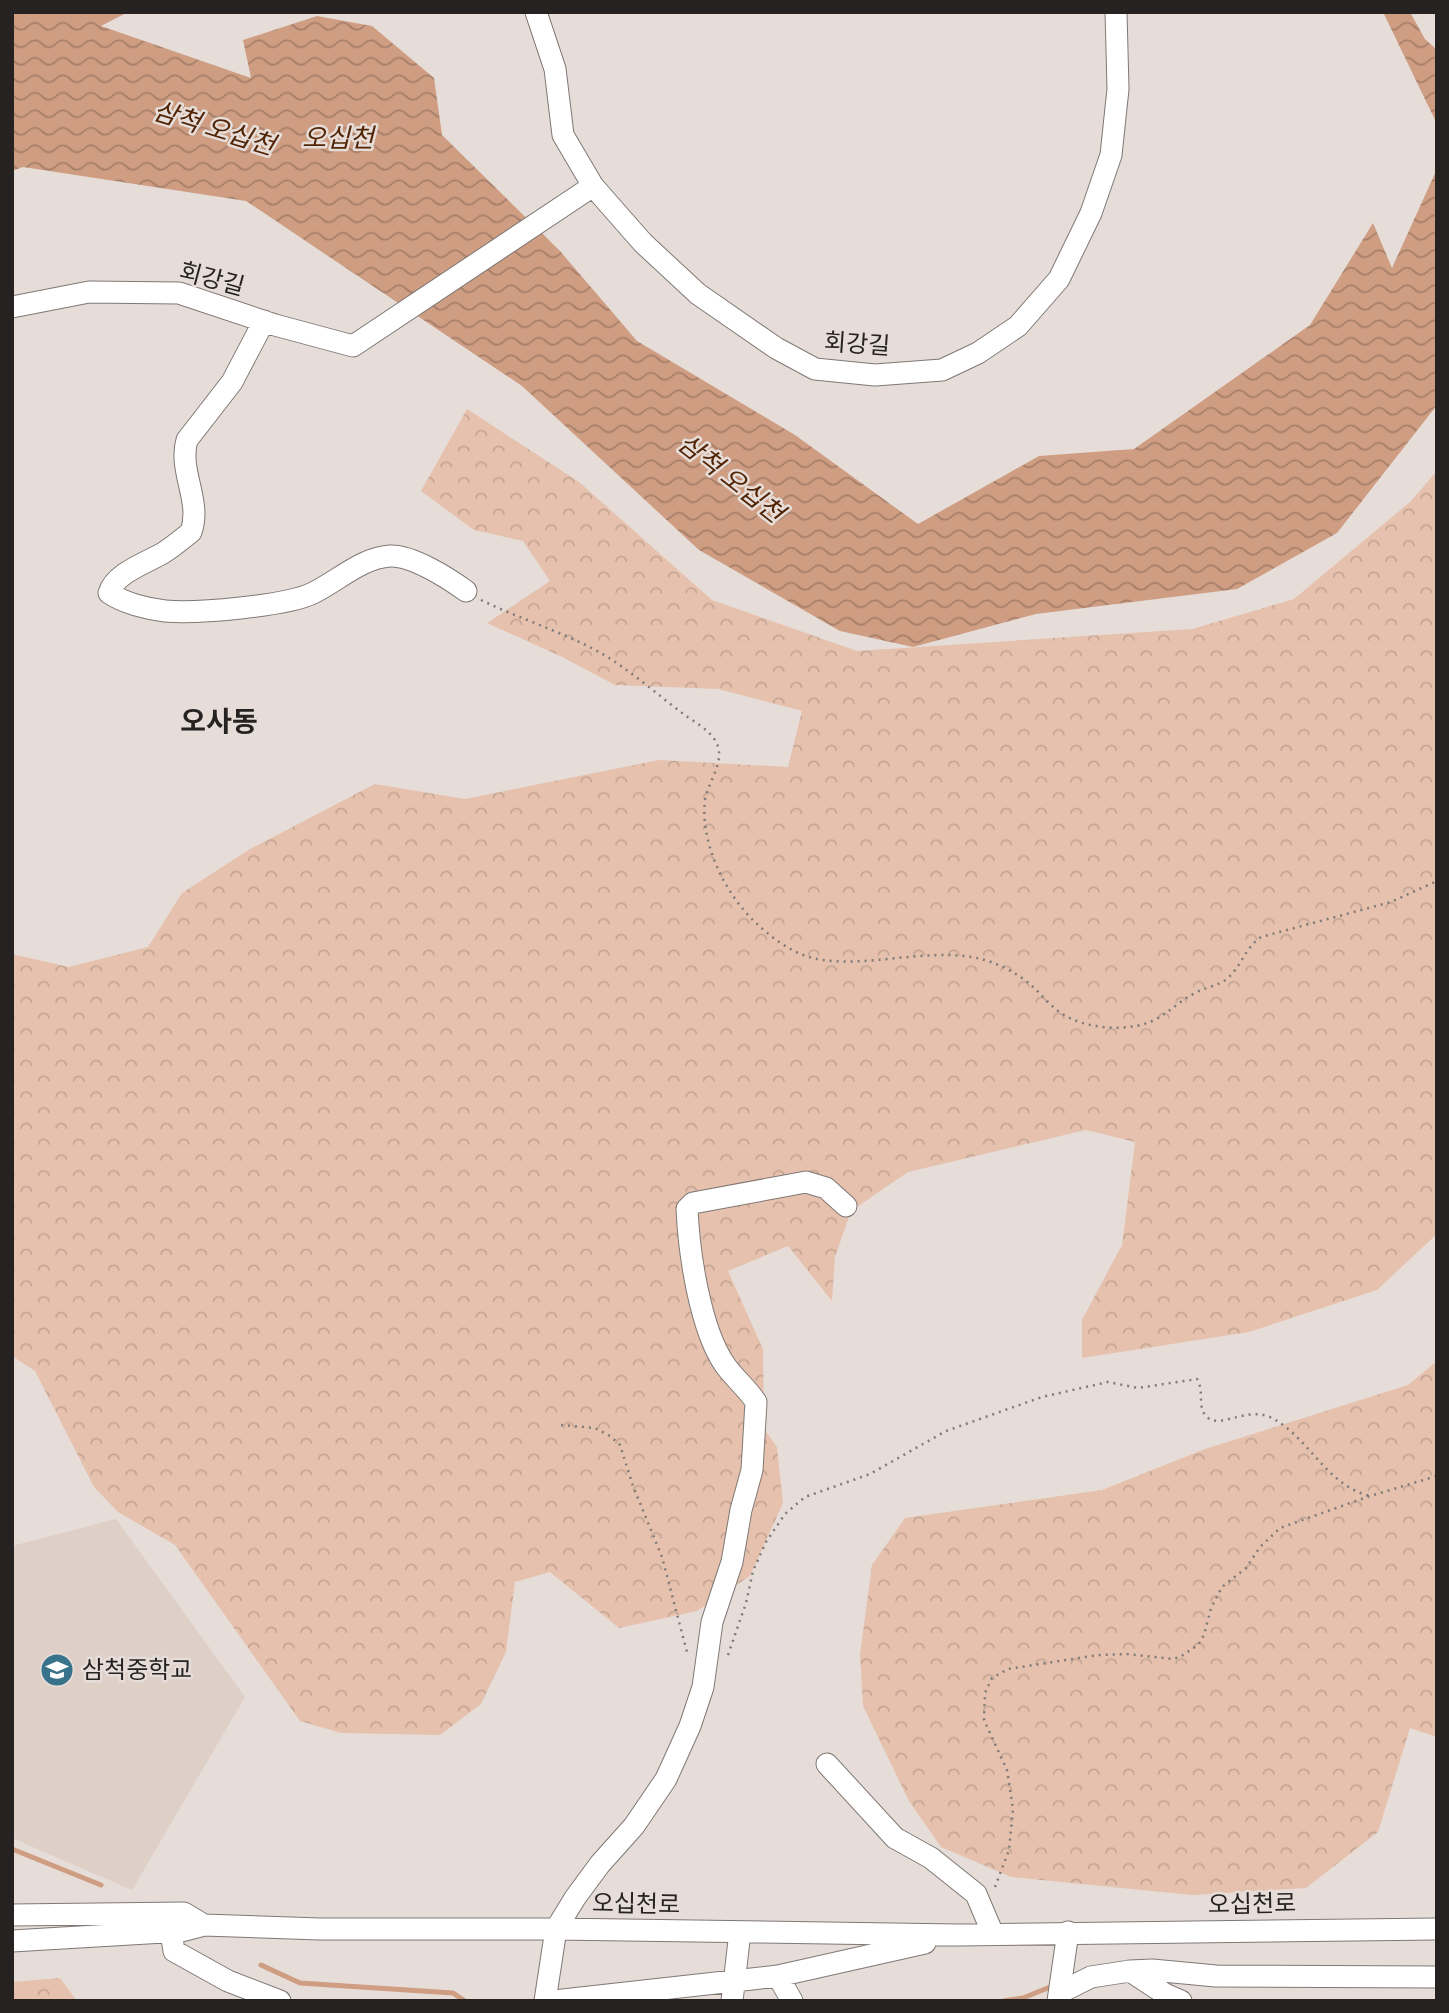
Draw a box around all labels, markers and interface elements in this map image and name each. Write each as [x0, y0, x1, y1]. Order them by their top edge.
water label: 삼척 오십천 [149, 93, 282, 163]
water label: 오십천 [302, 121, 377, 154]
street label: 회강길 [176, 255, 248, 302]
street label: 회강길 [823, 326, 891, 361]
water label: 삼척 오십천 [672, 426, 793, 531]
district label: 오사동 [180, 703, 258, 739]
school or university icon: 삼척중학교 [38, 1651, 76, 1689]
place label: 삼척중학교 [82, 1654, 192, 1685]
street label: 오십천로 [592, 1887, 680, 1920]
street label: 오십천로 [1208, 1887, 1296, 1920]

